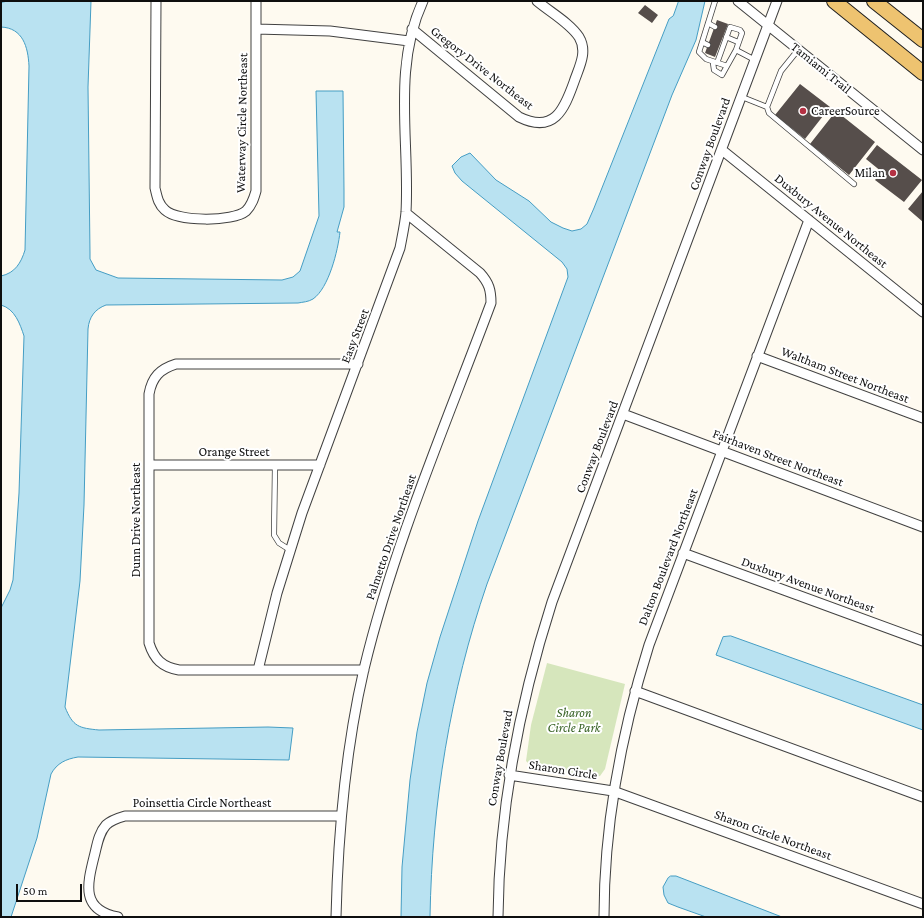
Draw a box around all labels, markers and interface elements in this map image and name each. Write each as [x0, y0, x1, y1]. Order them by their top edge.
street label: Gregory Drive Northeast [427, 23, 537, 113]
street label: Tamiami Trail [788, 39, 854, 97]
street label: Waterway Circle Northeast [233, 53, 251, 193]
street label: Conway Boulevard [686, 96, 734, 192]
place label: CareerSource [811, 103, 880, 119]
marker: CareerSource [798, 106, 808, 116]
place label: Milan [854, 165, 885, 181]
marker: Milan [888, 168, 898, 178]
street label: Duxbury Avenue Northeast [771, 171, 891, 271]
street label: Easy Street [338, 307, 372, 365]
street label: Waltham Street Northeast [779, 343, 911, 407]
street label: Conway Boulevard [572, 399, 622, 495]
street label: Fairhaven Street Northeast [710, 426, 846, 490]
street label: Orange Street [199, 444, 269, 460]
street label: Dunn Drive Northeast [128, 463, 144, 577]
street label: Palmetto Drive Northeast [362, 472, 420, 602]
street label: Dalton Boulevard Northeast [635, 486, 701, 628]
street label: Duxbury Avenue Northeast [739, 554, 877, 616]
park label: Sharon Circle Park [547, 705, 601, 736]
street label: Conway Boulevard [484, 709, 516, 807]
street label: Sharon Circle [528, 757, 598, 783]
street label: Poinsettia Circle Northeast [133, 795, 271, 811]
street label: Sharon Circle Northeast [712, 807, 834, 863]
scale bar [18, 876, 84, 902]
text: 50 m [23, 884, 47, 898]

